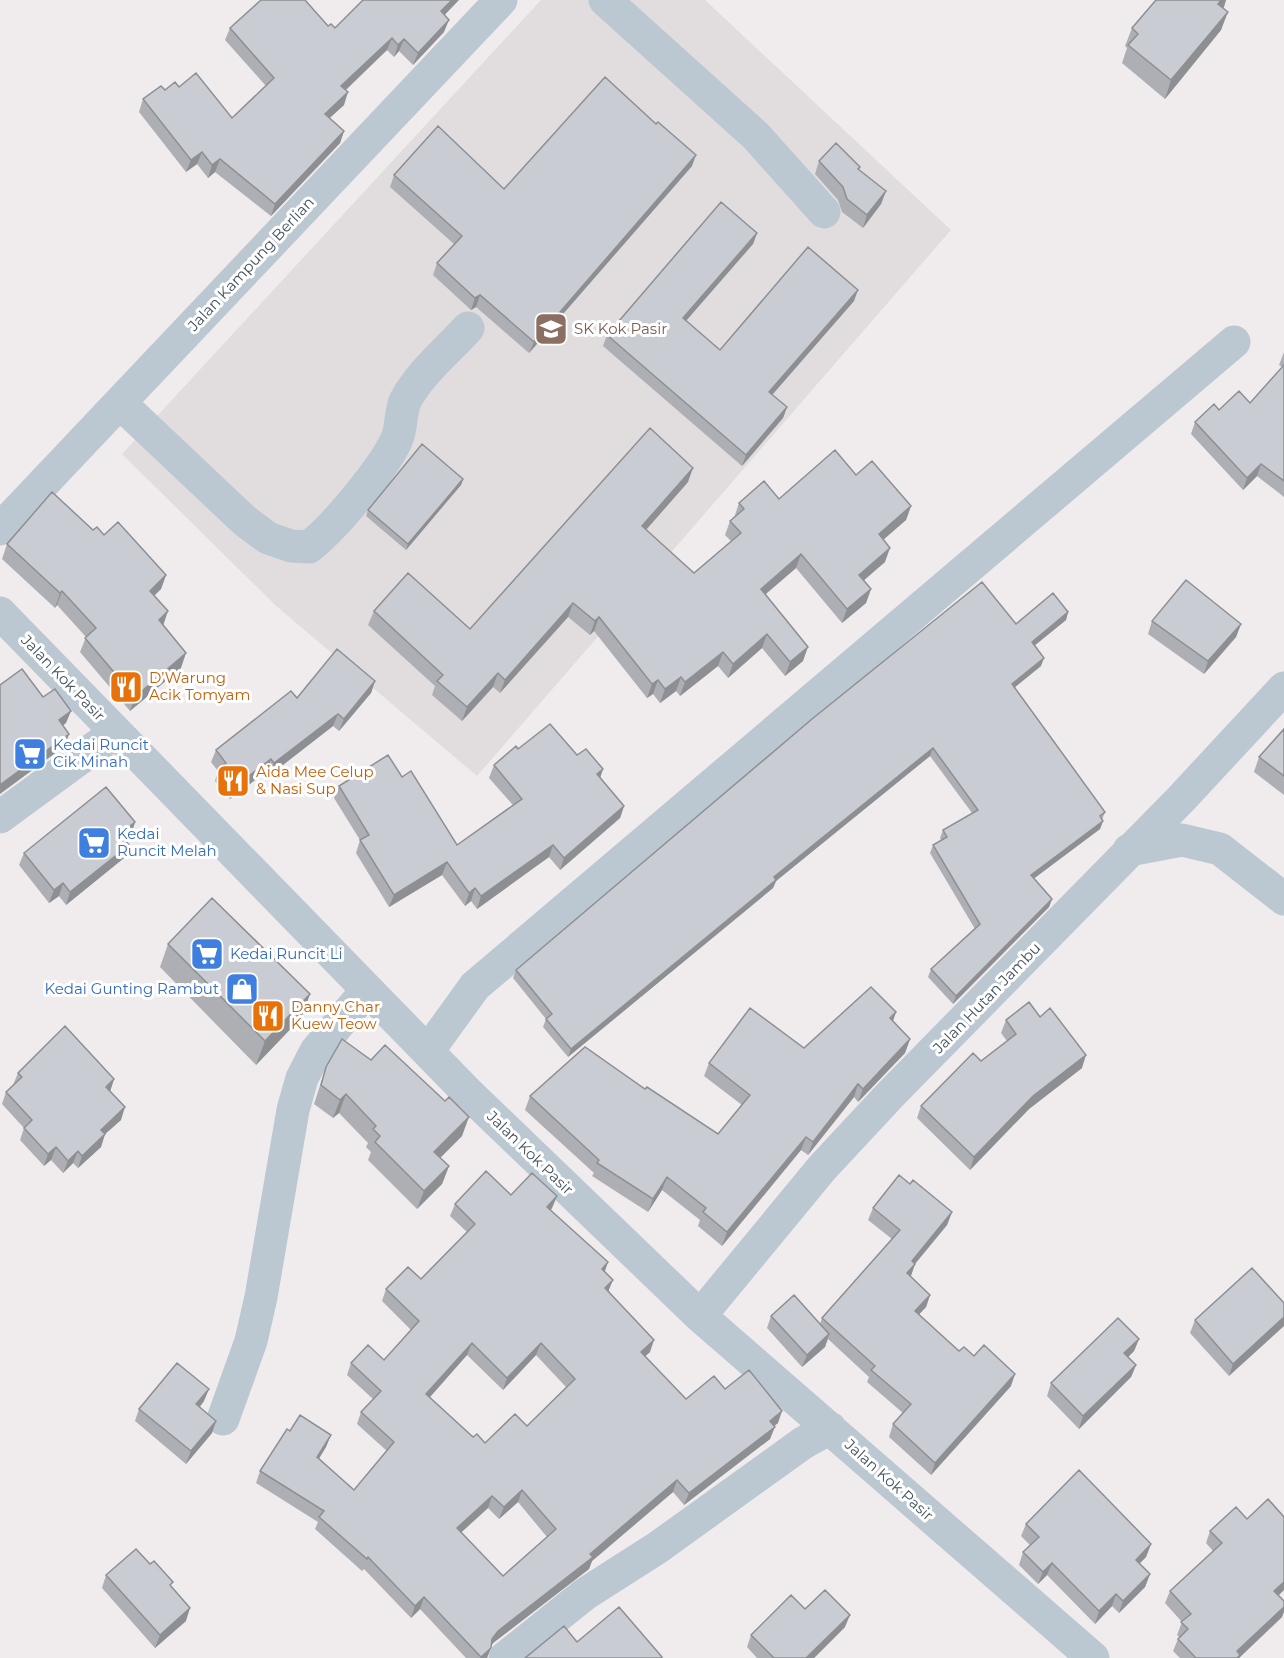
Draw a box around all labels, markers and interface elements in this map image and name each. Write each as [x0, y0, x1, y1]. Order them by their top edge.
street label: Jalan Kampung Berlian [183, 193, 318, 335]
school or university icon: SK Kok Pasir [533, 311, 569, 347]
place label: SK Kok Pasir [574, 319, 667, 338]
street label: Jalan Kok Pasir [17, 630, 109, 725]
place label: D’Warung Acik Tomyam [149, 668, 250, 704]
restaurant icon: D’Warung Acik Tomyam [108, 669, 144, 705]
place label: Kedai Runcit Cik Minah [53, 735, 149, 771]
supermarket icon: Kedai Runcit Cik Minah [12, 736, 48, 772]
place label: Aida Mee Celup & Nasi Sup [256, 762, 374, 798]
restaurant icon: Aida Mee Celup & Nasi Sup [215, 763, 251, 799]
place label: Kedai Runcit Melah [117, 824, 217, 860]
supermarket icon: Kedai Runcit Melah [76, 825, 112, 861]
supermarket icon: Kedai Runcit Li [189, 936, 225, 972]
street label: Jalan Hutan Jambu [928, 938, 1044, 1058]
place label: Kedai Runcit Li [230, 944, 343, 963]
shop icon: Kedai Gunting Rambut [224, 971, 260, 1007]
place label: Kedai Gunting Rambut [44, 979, 219, 998]
place label: Danny Char Kuew Teow [291, 997, 380, 1033]
restaurant icon: Danny Char Kuew Teow [250, 998, 286, 1034]
street label: Jalan Kok Pasir [482, 1106, 577, 1199]
street label: Jalan Kok Pasir [840, 1434, 938, 1524]

